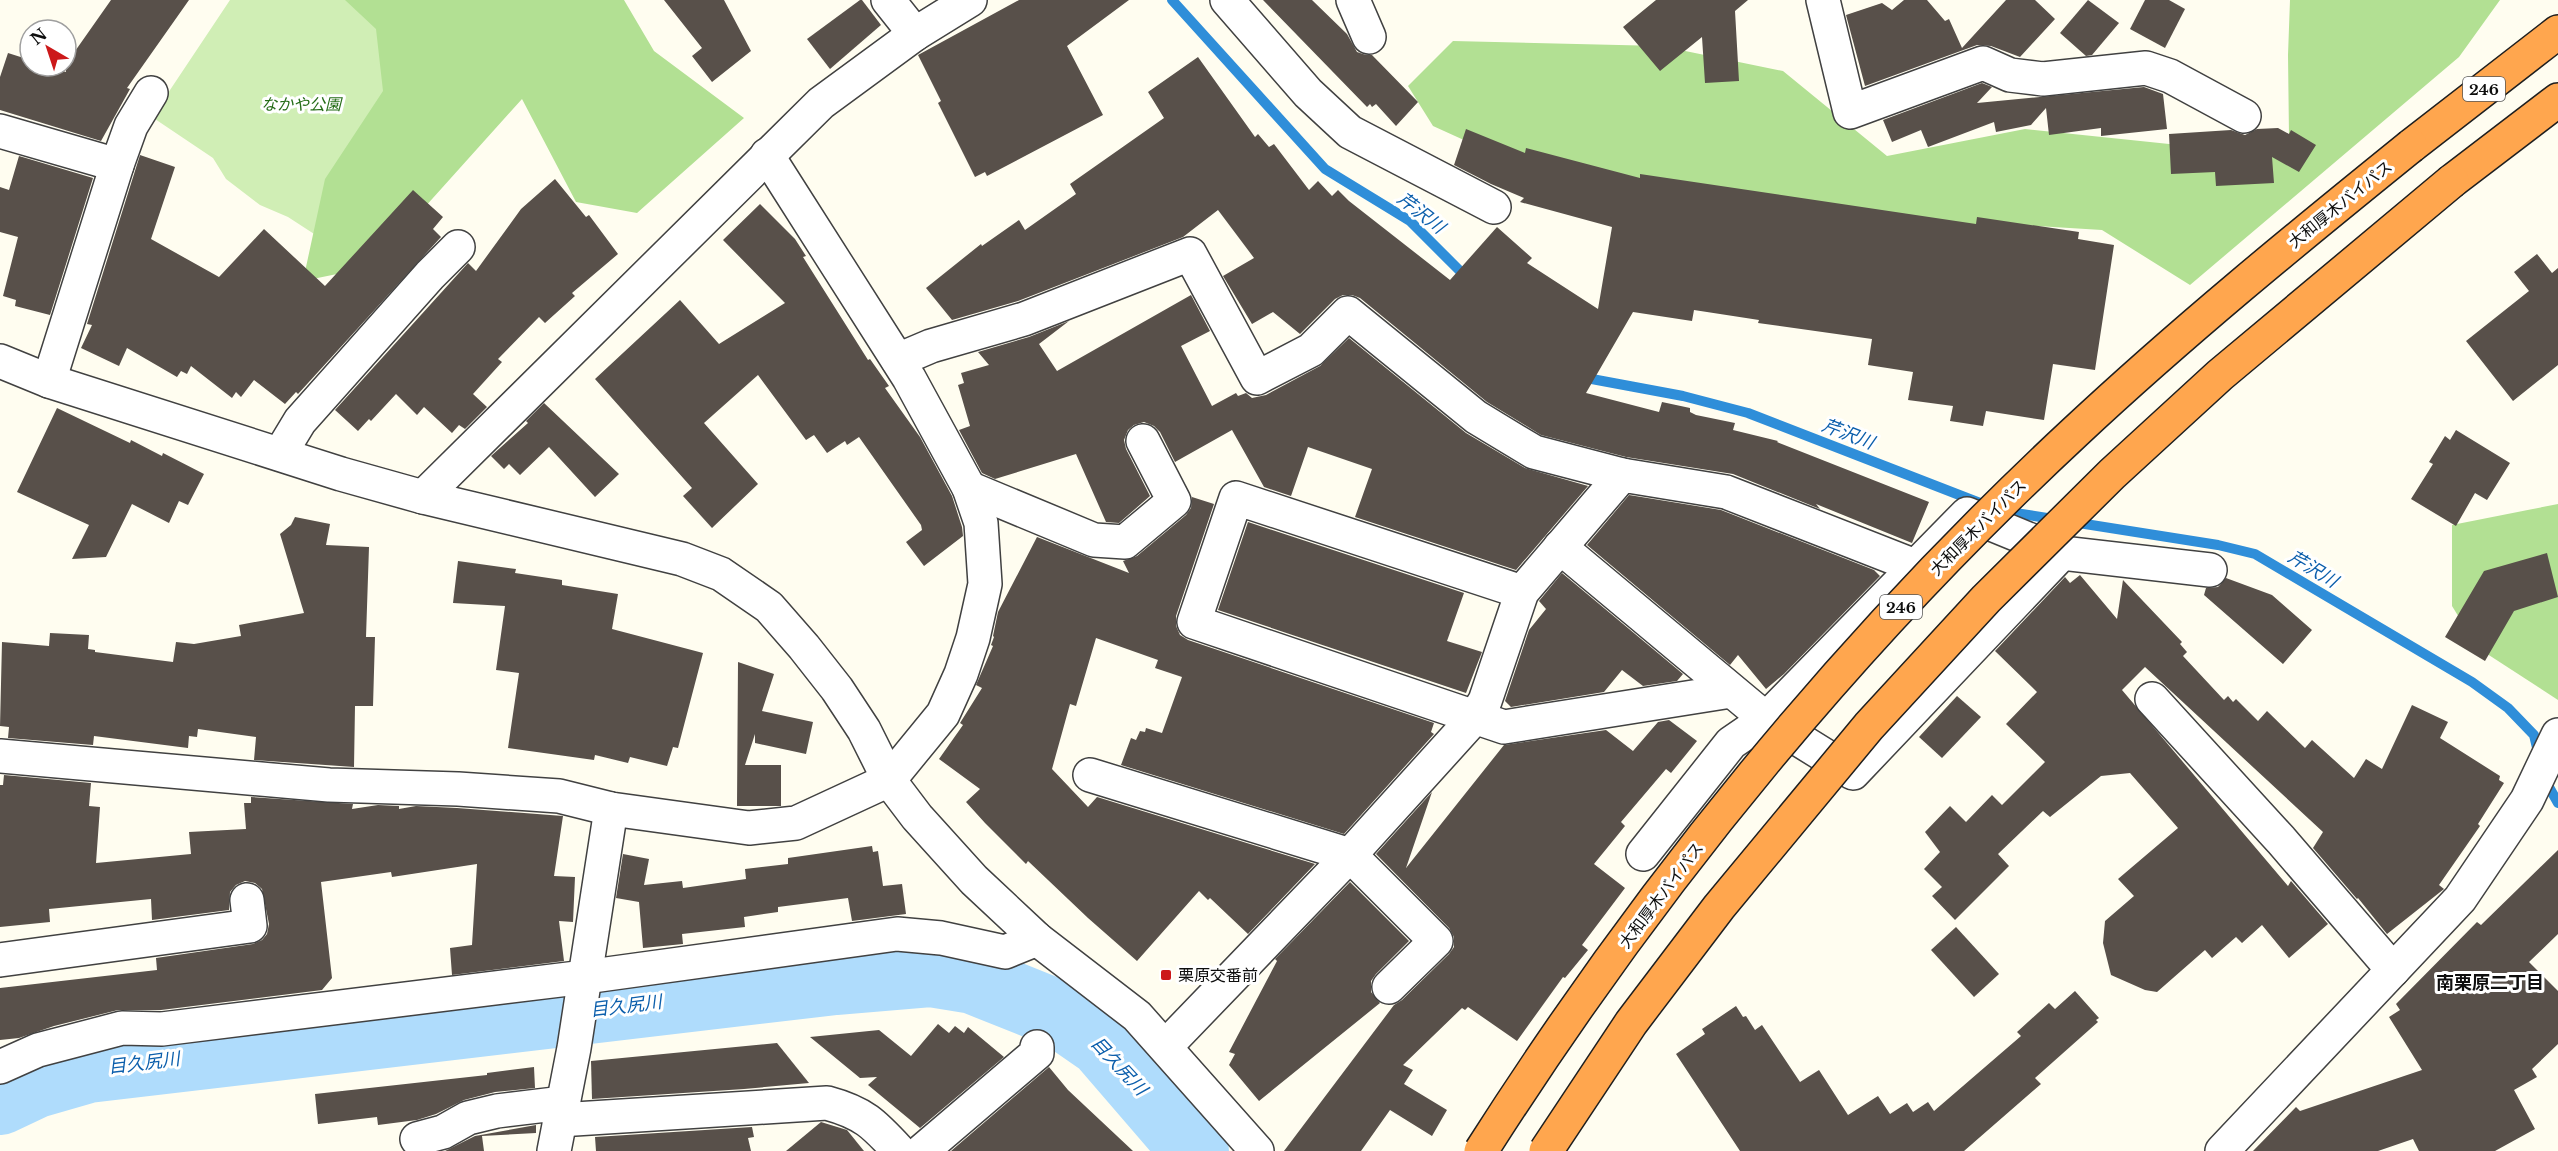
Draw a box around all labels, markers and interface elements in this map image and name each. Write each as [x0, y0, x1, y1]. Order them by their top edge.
north arrow [18, 18, 78, 78]
text: N [26, 24, 51, 49]
road number: 246 [2463, 77, 2505, 101]
park label: なかや公園 [261, 94, 343, 114]
street label: 大和厚木バイパス [2284, 156, 2396, 252]
water label: 芹沢川 [1393, 188, 1451, 240]
water label: 芹沢川 [1819, 414, 1879, 455]
street label: 大和厚木バイパス [1926, 475, 2030, 579]
water label: 芹沢川 [2284, 546, 2344, 593]
road number: 246 [1880, 595, 1922, 619]
street label: 大和厚木バイパス [1615, 838, 1707, 952]
place label: 栗原交番前 [1178, 965, 1258, 985]
marker: 栗原交番前 [1159, 968, 1173, 982]
district label: 南栗原二丁目 [2436, 972, 2544, 994]
water label: 目久尻川 [589, 990, 665, 1021]
water label: 目久尻川 [1086, 1032, 1153, 1101]
water label: 目久尻川 [107, 1047, 183, 1078]

